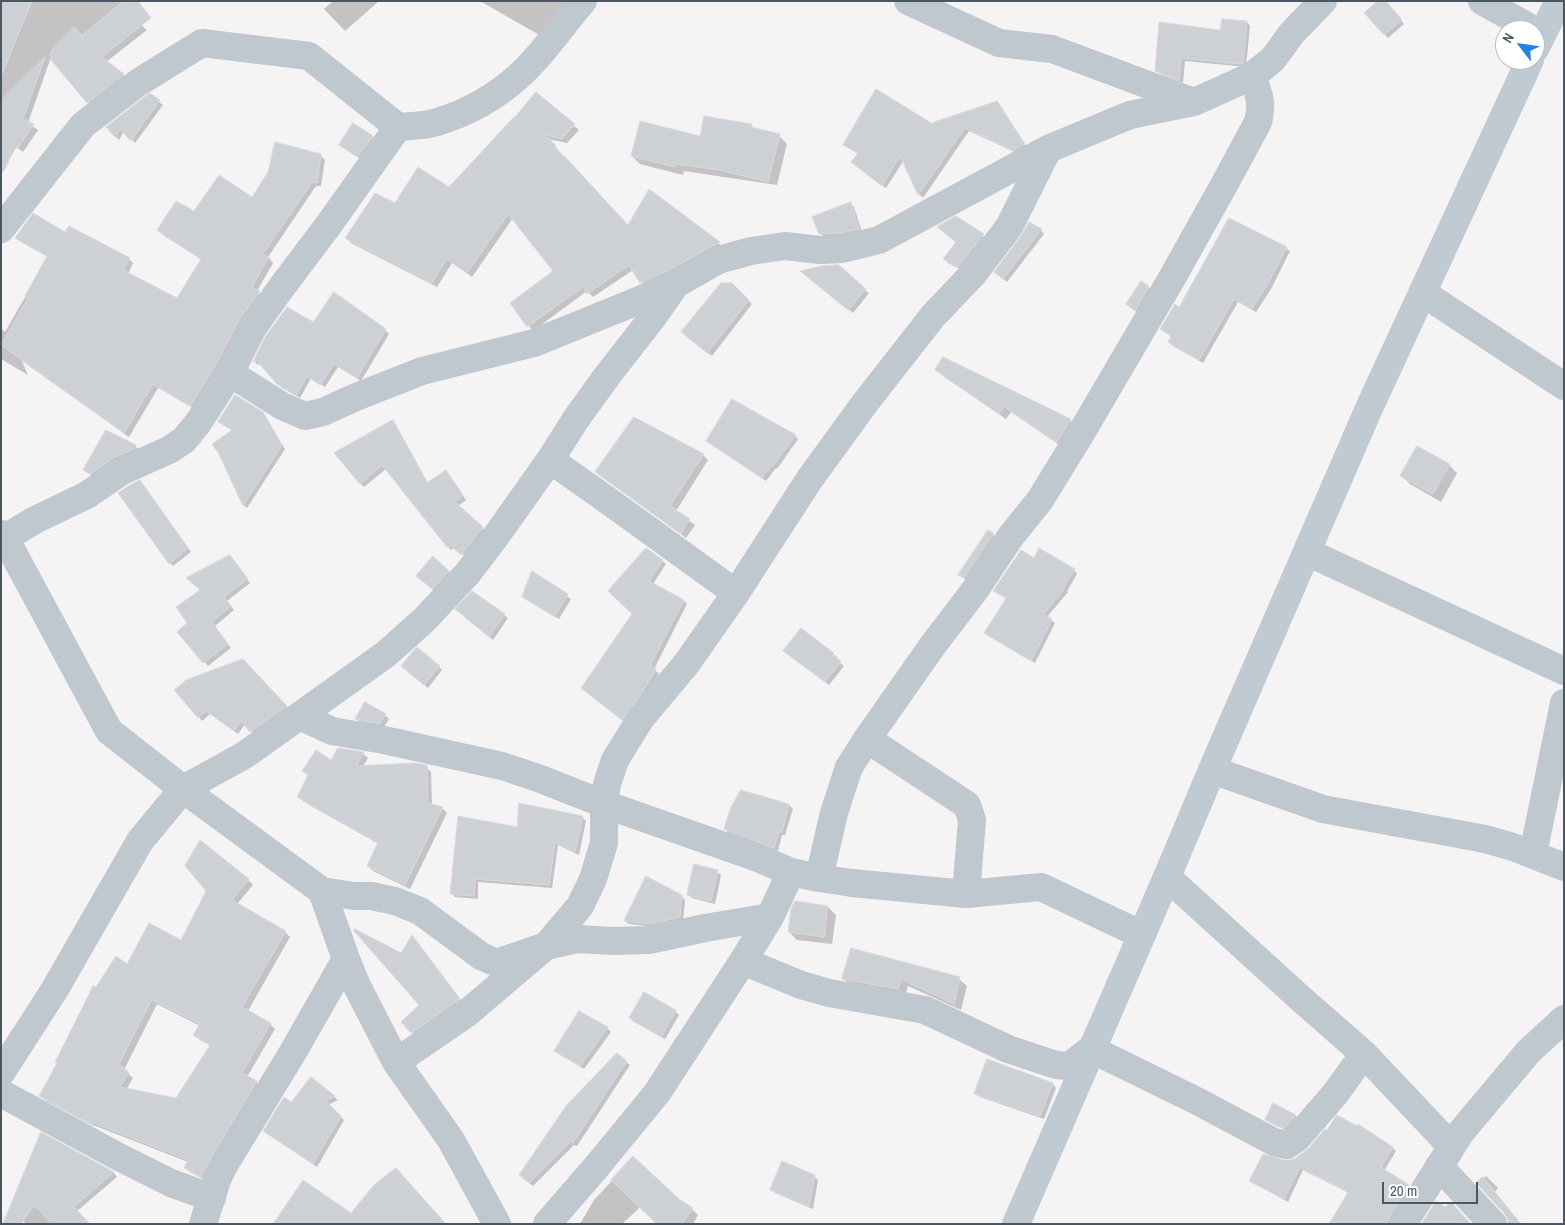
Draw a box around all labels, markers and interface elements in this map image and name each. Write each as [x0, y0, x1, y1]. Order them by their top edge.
north arrow [1495, 20, 1545, 70]
text: N [1498, 30, 1518, 46]
scale bar [1385, 1172, 1481, 1204]
text: 20 m [1390, 1180, 1417, 1201]

